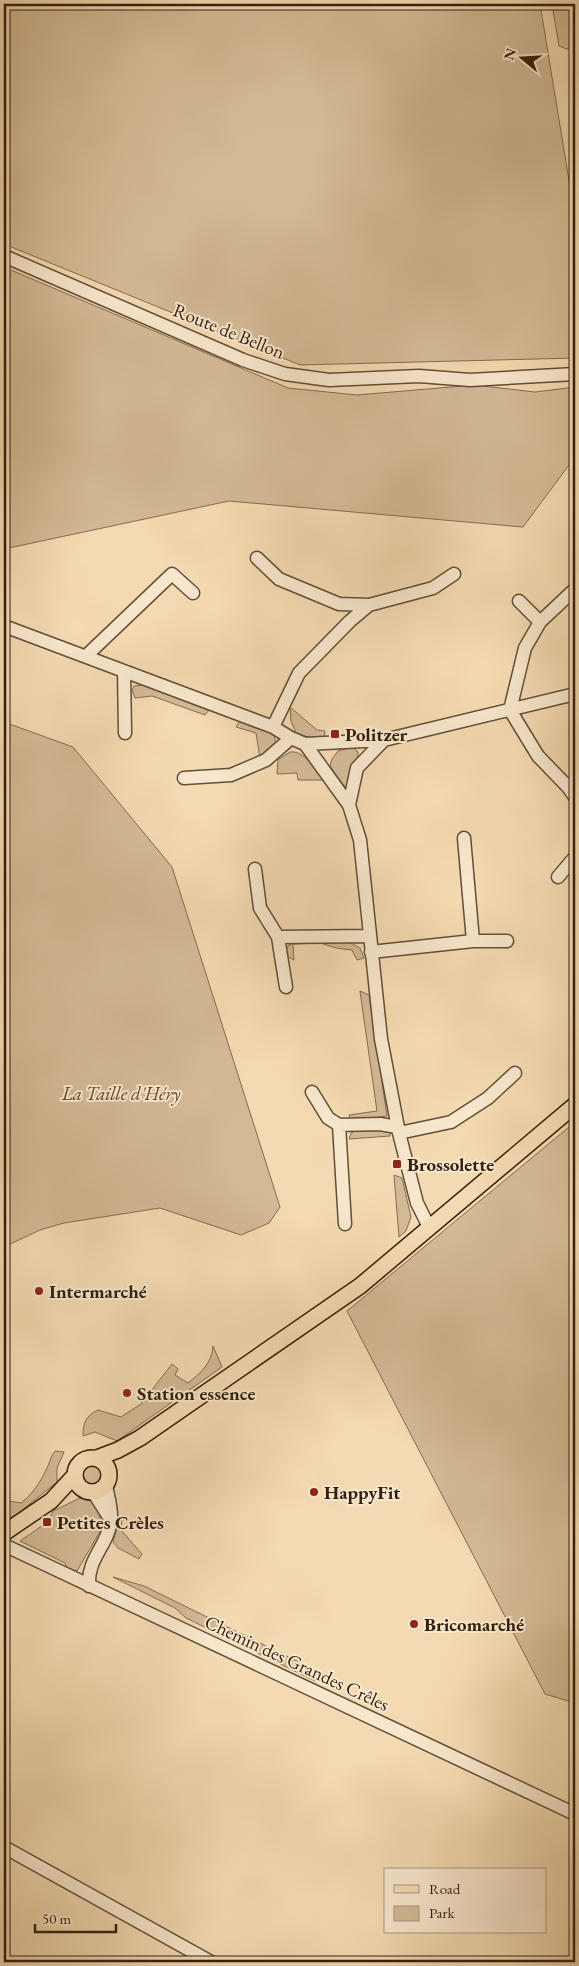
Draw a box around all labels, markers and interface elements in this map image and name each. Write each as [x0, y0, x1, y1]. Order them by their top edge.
north arrow [496, 32, 546, 82]
text: N [499, 45, 520, 62]
street label: Route de Bellon [170, 297, 288, 365]
place label: Politzer [345, 722, 408, 747]
marker: Politzer [329, 728, 341, 740]
park label: La Taille d'Héry [61, 1081, 181, 1106]
place label: Brossolette [407, 1152, 494, 1177]
marker: Brossolette [391, 1158, 403, 1170]
place label: Intermarché [49, 1279, 147, 1304]
marker: Intermarché [33, 1285, 45, 1297]
place label: Station essence [137, 1381, 255, 1406]
marker: Station essence [121, 1387, 133, 1399]
place label: HappyFit [324, 1480, 400, 1505]
marker: HappyFit [308, 1486, 320, 1498]
place label: Petites Crèles [57, 1510, 164, 1535]
marker: Petites Crèles [41, 1516, 53, 1528]
street label: Chemin des Grandes Crêles [201, 1609, 393, 1717]
place label: Bricomarché [424, 1612, 524, 1637]
marker: Bricomarché [408, 1618, 420, 1630]
legend [384, 1868, 546, 1934]
text: Road [429, 1879, 461, 1898]
scale bar [35, 1901, 116, 1933]
text: Park [429, 1903, 456, 1922]
text: 50 m [42, 1909, 71, 1928]

